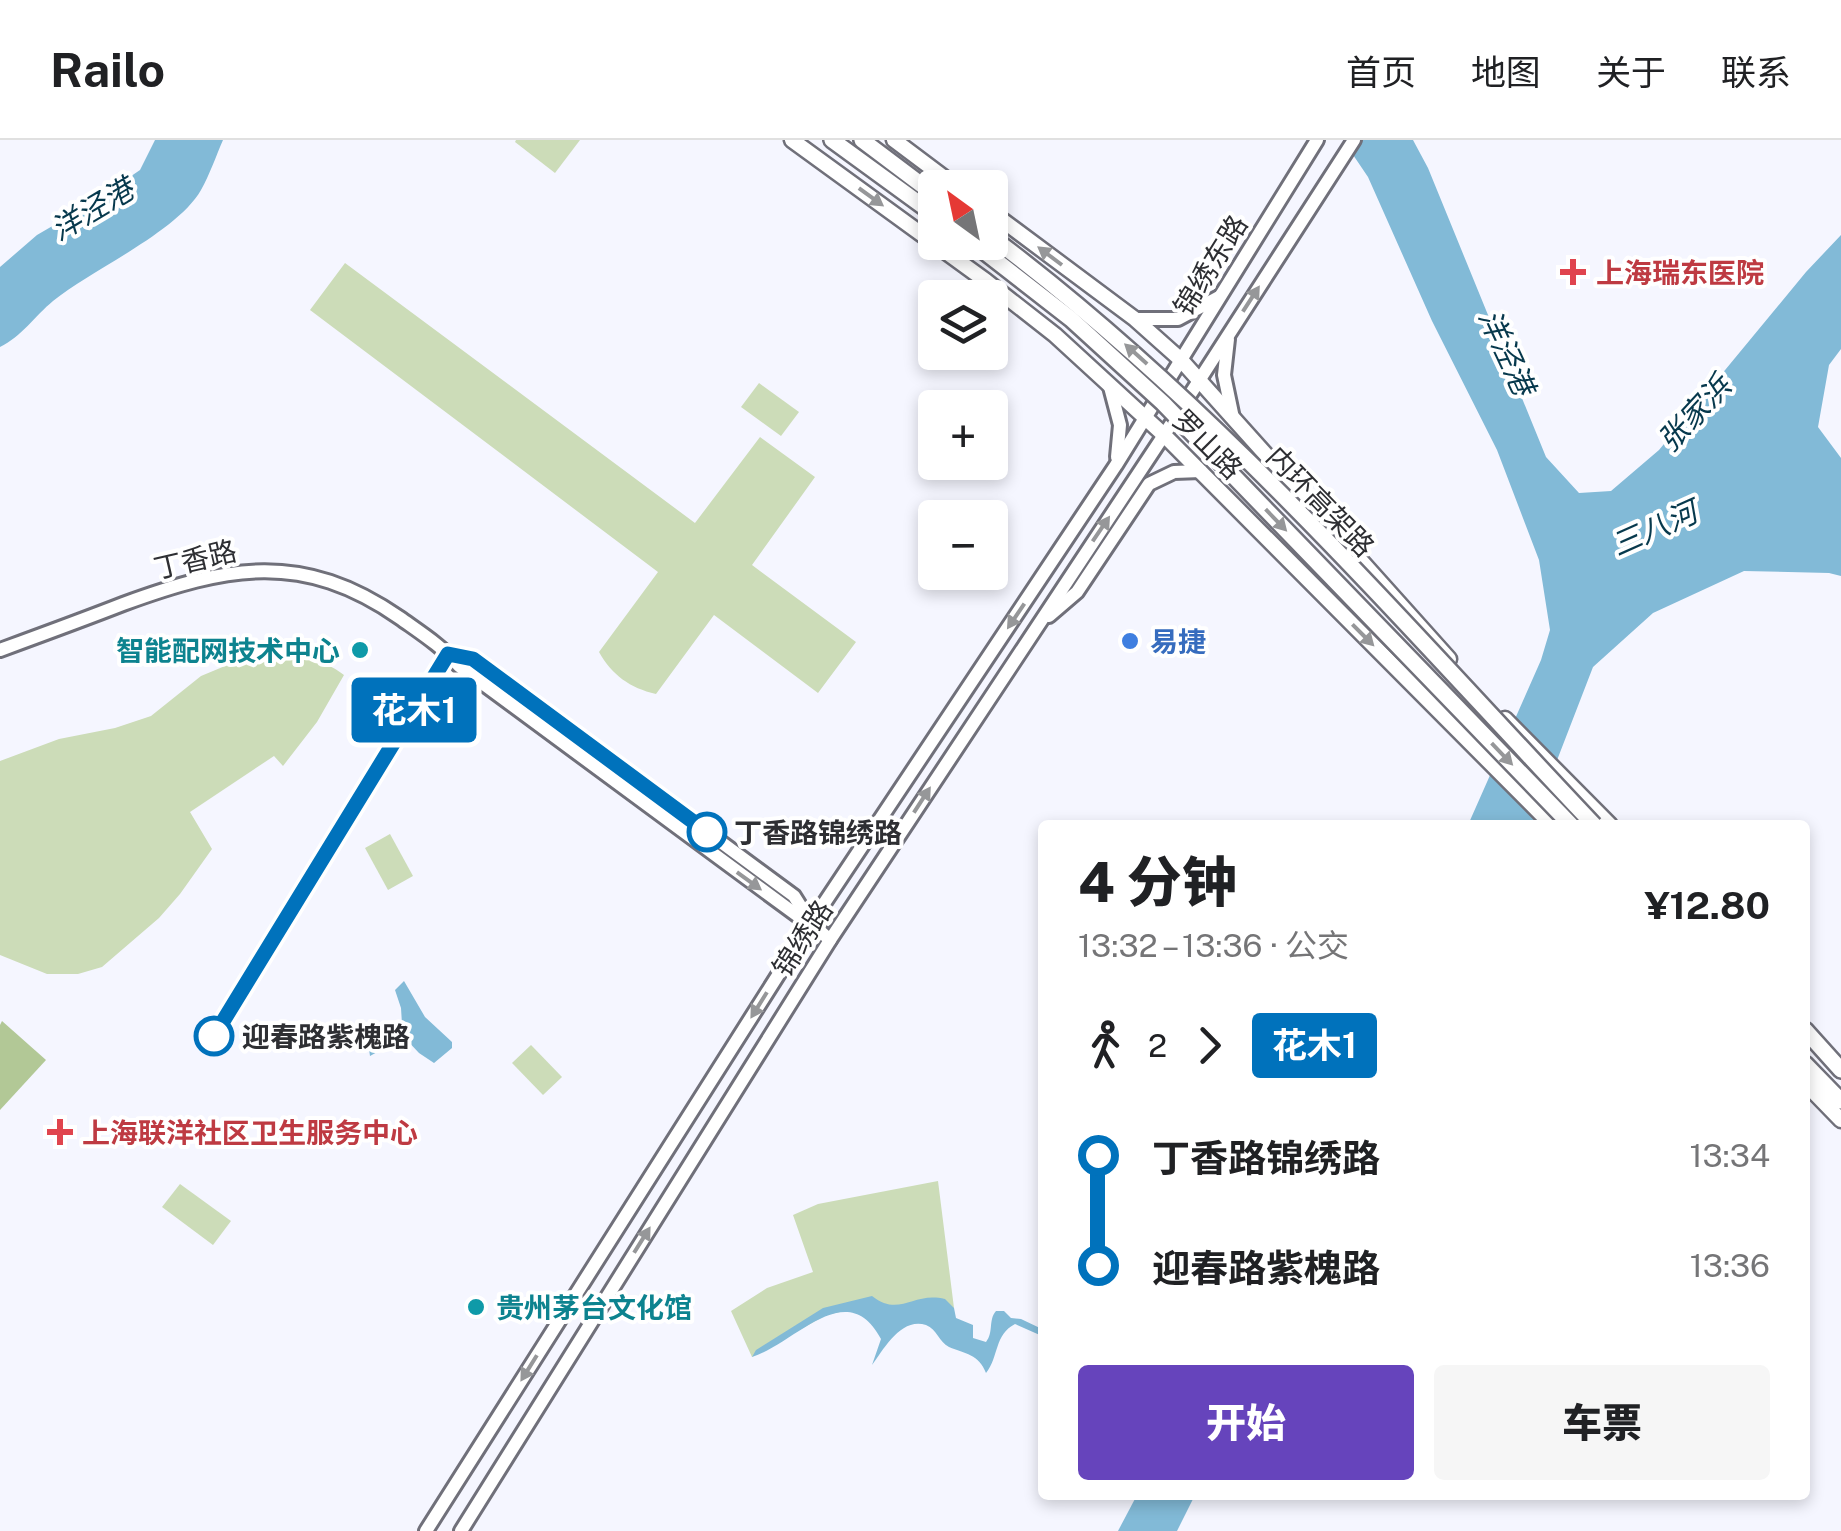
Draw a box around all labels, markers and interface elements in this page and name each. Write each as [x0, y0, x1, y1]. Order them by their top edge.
text: Railo [50, 41, 165, 98]
text: 首页 [1346, 52, 1416, 93]
text: 地图 [1471, 52, 1541, 93]
text: 关于 [1596, 52, 1666, 93]
text: 联系 [1721, 52, 1791, 93]
water label: 洋泾港 [44, 168, 143, 248]
north arrow [918, 170, 1008, 260]
map controls [918, 170, 1008, 590]
one-way arrow [857, 187, 884, 206]
street label: 锦绣东路 [1166, 209, 1254, 321]
one-way arrow [1037, 247, 1063, 266]
place label: 上海瑞东医院 [1596, 256, 1764, 289]
marker: 上海瑞东医院 [1560, 259, 1586, 285]
button: layers [918, 280, 1008, 370]
one-way arrow [1242, 285, 1260, 312]
water label: 洋泾港 [1472, 304, 1544, 404]
one-way arrow [1124, 343, 1149, 365]
water label: 张家浜 [1650, 366, 1740, 458]
button: + [918, 390, 1008, 480]
street label: 罗山路 [1167, 403, 1249, 485]
street label: 内环高架路 [1260, 439, 1382, 563]
water label: 三八河 [1606, 491, 1707, 563]
button: − [918, 500, 1008, 590]
one-way arrow [1264, 507, 1288, 531]
one-way arrow [1092, 515, 1110, 542]
street label: 丁香路 [150, 533, 240, 585]
one-way arrow [1007, 602, 1026, 629]
one-way arrow [1351, 623, 1375, 647]
place label: 易捷 [1150, 625, 1206, 658]
marker: 易捷 [1119, 630, 1141, 652]
place label: 智能配网技术中心 [116, 634, 340, 667]
marker: 智能配网技术中心 [349, 639, 371, 661]
line badge: 花木1 [356, 678, 472, 742]
text: 花木1 [372, 690, 456, 731]
one-way arrow [1490, 741, 1513, 765]
one-way arrow [912, 786, 931, 813]
marker: 丁香路锦绣路 [688, 813, 726, 851]
place label: 丁香路锦绣路 [734, 816, 902, 849]
text: 4 分钟 [1078, 850, 1237, 914]
one-way arrow [736, 871, 762, 890]
text: ¥12.80 [1644, 883, 1770, 928]
street label: 锦绣路 [765, 894, 839, 982]
text: 13:32 – 13:36 · 公交 [1078, 927, 1349, 964]
one-way arrow [750, 991, 768, 1019]
marker: 迎春路紫槐路 [195, 1017, 233, 1055]
icon: walk [1078, 1018, 1133, 1073]
icon: forward [1182, 1018, 1237, 1073]
place label: 迎春路紫槐路 [242, 1020, 410, 1053]
text: 花木1 [1272, 1025, 1357, 1066]
text: 2 [1148, 1027, 1167, 1064]
place label: 上海联洋社区卫生服务中心 [82, 1116, 418, 1149]
marker: 上海联洋社区卫生服务中心 [47, 1119, 73, 1145]
text: 丁香路锦绣路 [1152, 1136, 1380, 1181]
text: 13:34 [1689, 1137, 1770, 1174]
one-way arrow [632, 1226, 650, 1254]
text: 迎春路紫槐路 [1152, 1246, 1380, 1291]
text: 13:36 [1690, 1247, 1770, 1284]
place label: 贵州茅台文化馆 [496, 1291, 692, 1324]
marker: 贵州茅台文化馆 [465, 1296, 487, 1318]
one-way arrow [521, 1354, 538, 1382]
button: 开始 [1078, 1365, 1414, 1480]
button: 车票 [1434, 1365, 1770, 1480]

